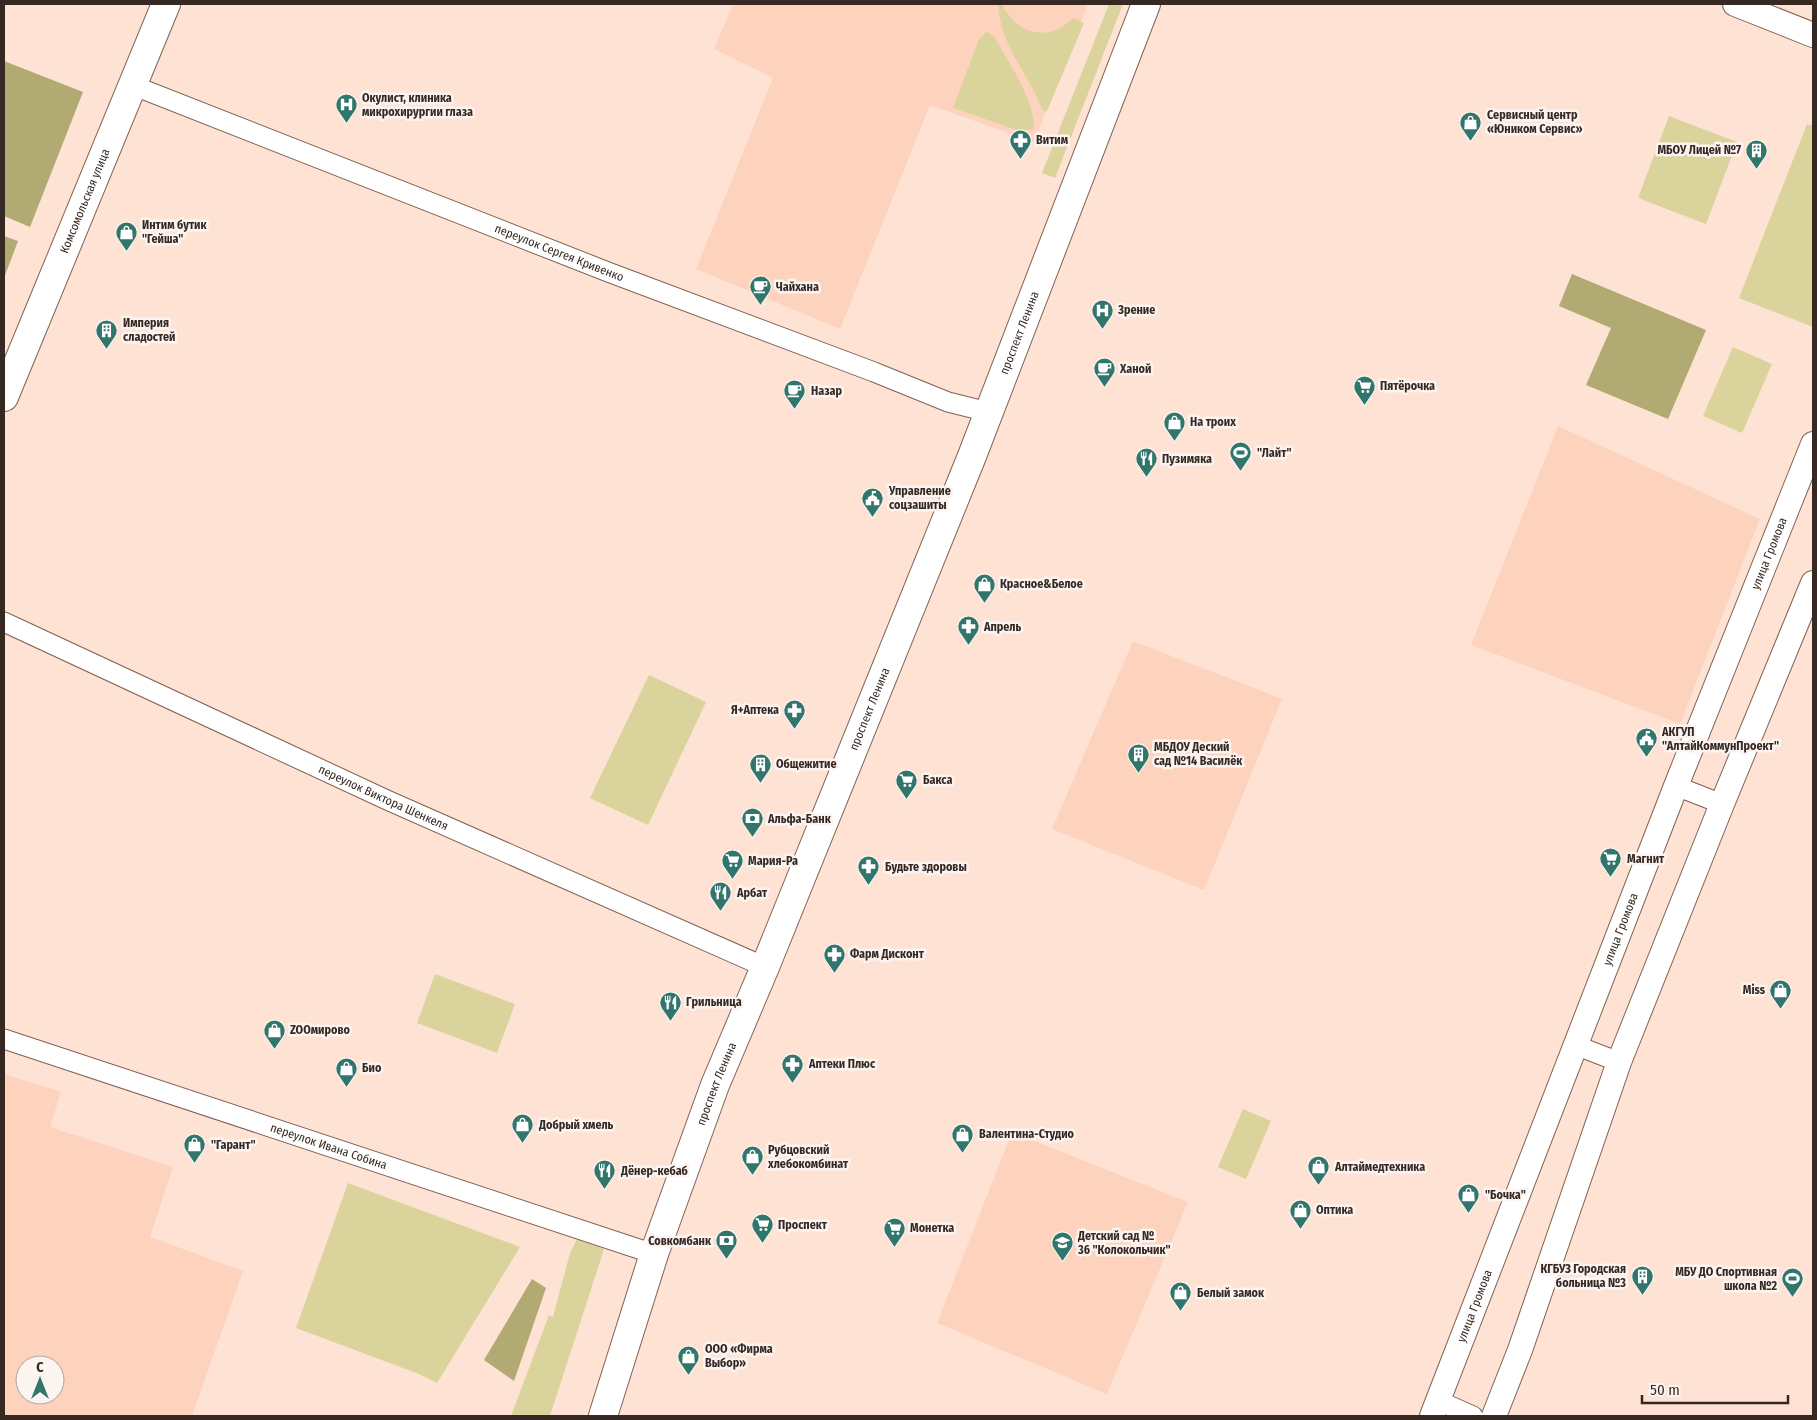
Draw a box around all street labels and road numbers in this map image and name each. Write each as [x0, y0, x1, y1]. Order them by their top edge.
street label: Комсомольская улица [57, 147, 113, 255]
street label: переулок Сергея Кривенко [493, 221, 626, 284]
street label: проспект Ленина [997, 289, 1042, 376]
street label: улица Громова [1748, 515, 1790, 592]
street label: проспект Ленина [846, 666, 893, 752]
street label: переулок Виктора Шенкеля [316, 762, 450, 833]
street label: улица Громова [1600, 891, 1641, 967]
street label: проспект Ленина [694, 1040, 739, 1127]
street label: переулок Ивана Собина [269, 1121, 389, 1172]
street label: улица Громова [1454, 1268, 1495, 1344]

